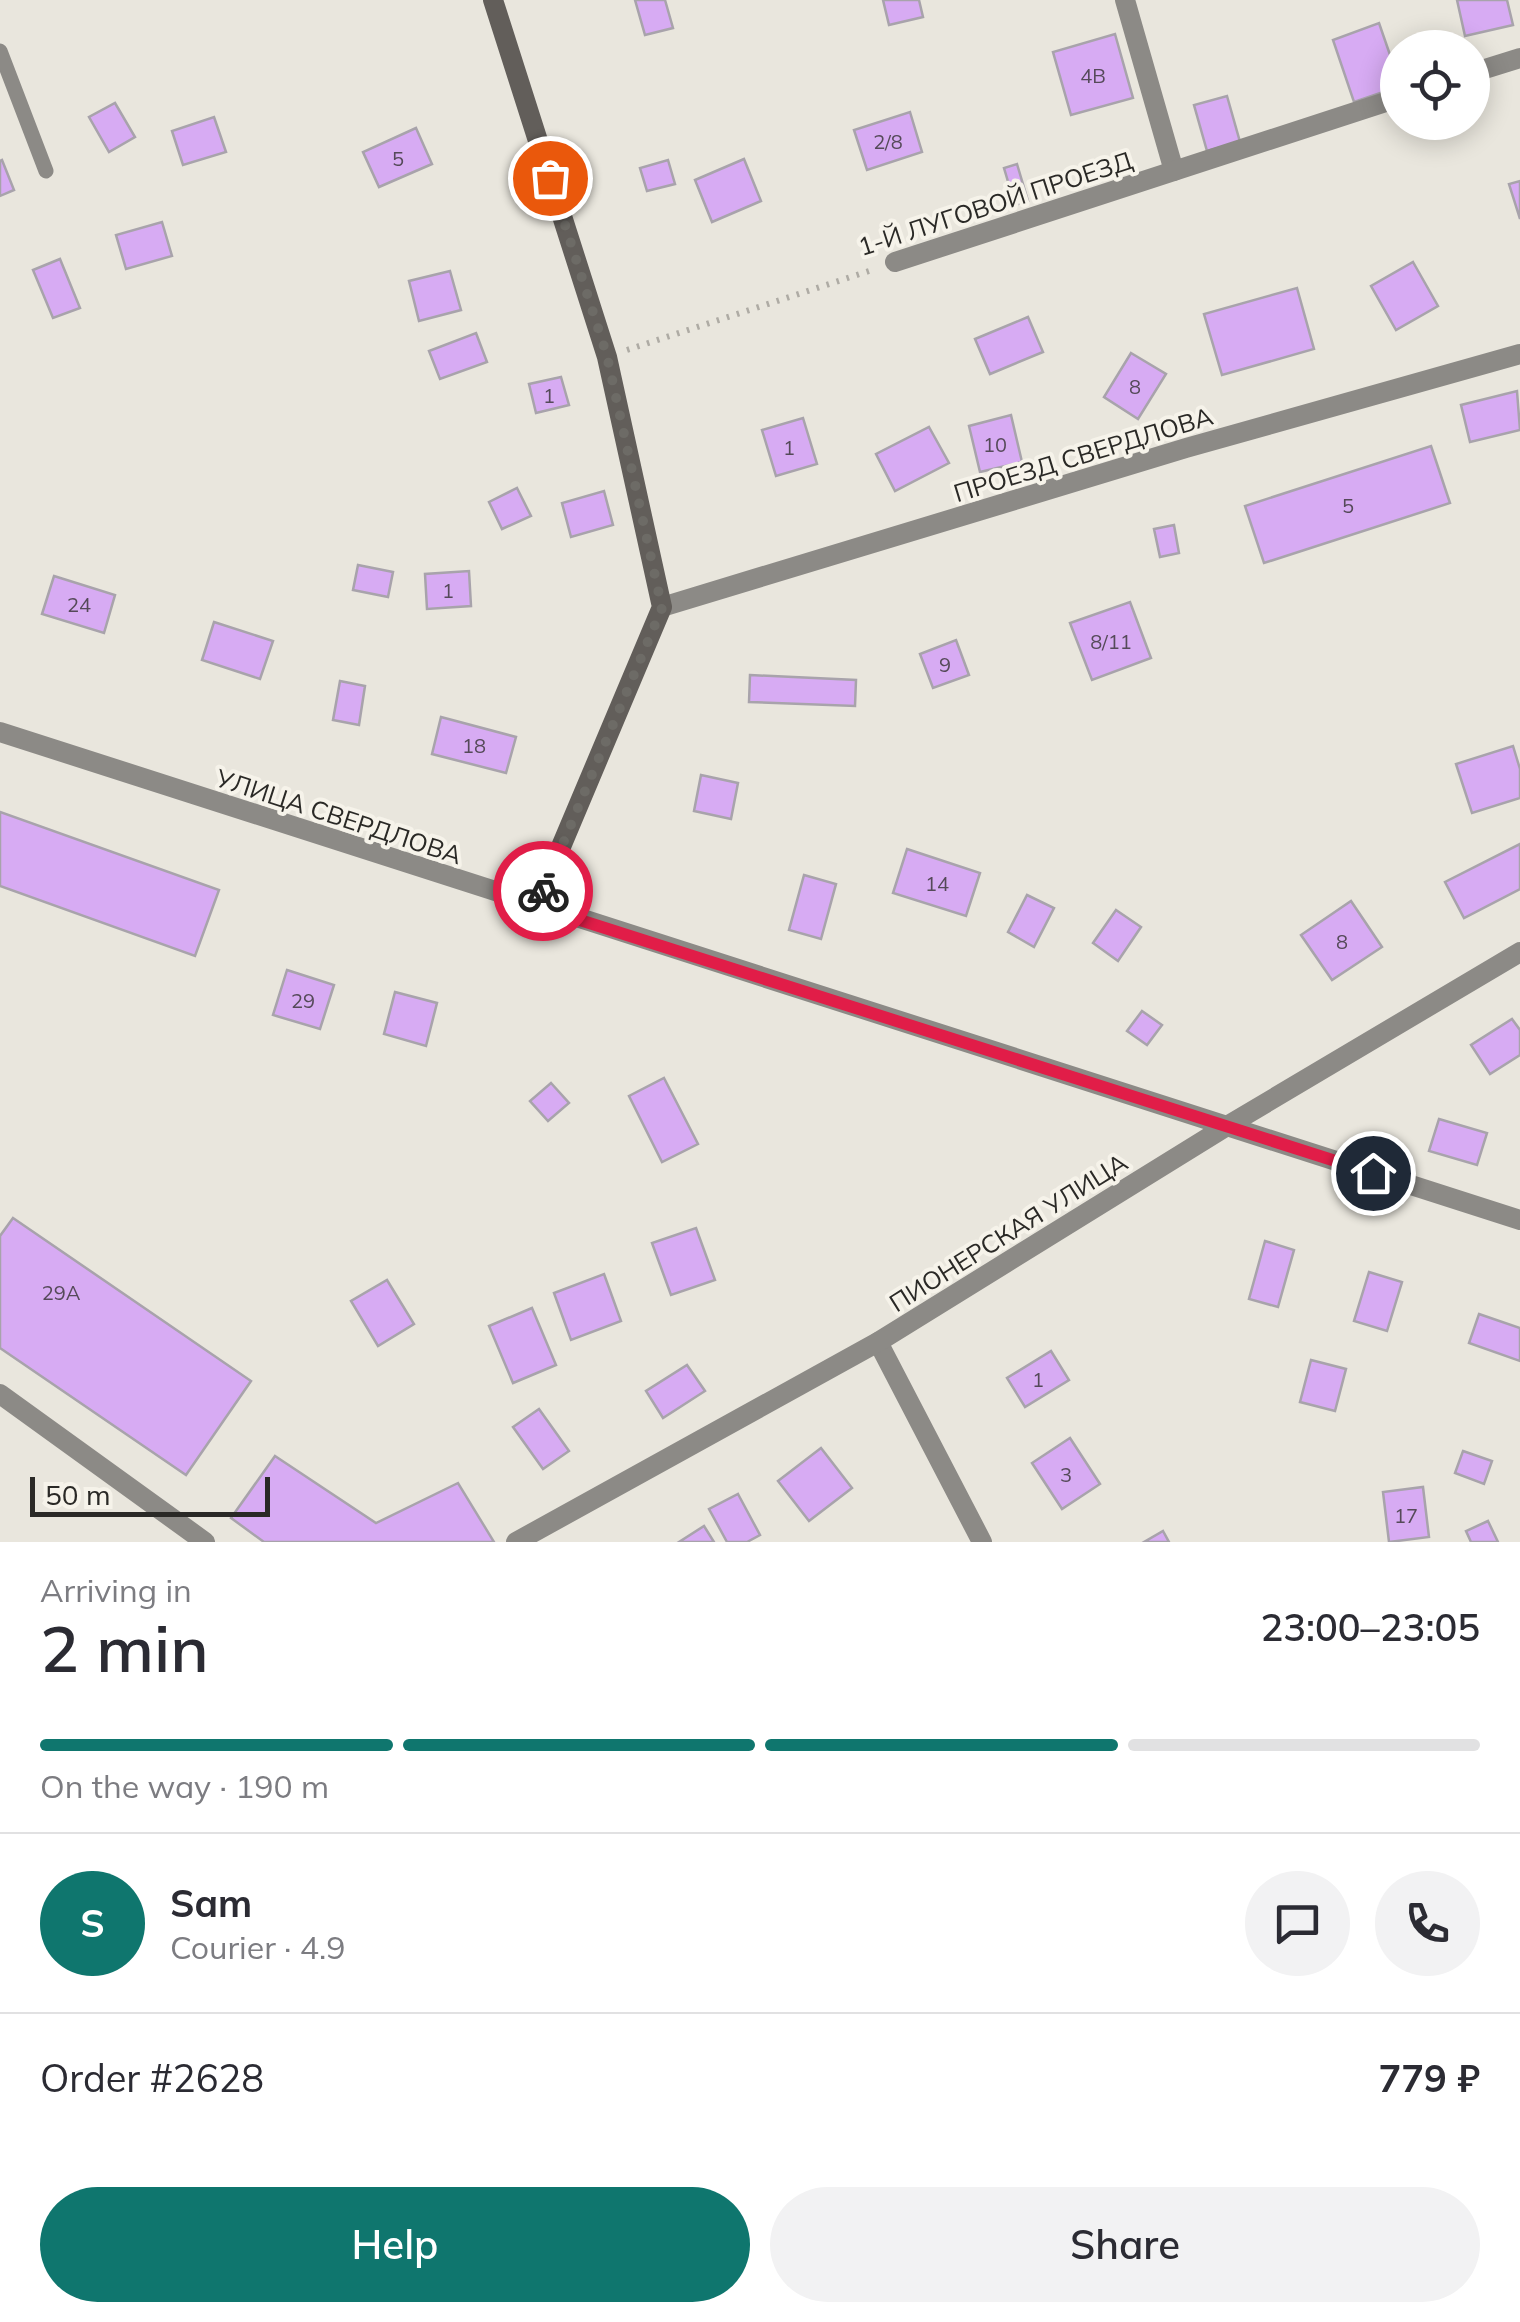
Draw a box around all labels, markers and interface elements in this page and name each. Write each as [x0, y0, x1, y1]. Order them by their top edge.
map controls [1380, 30, 1490, 140]
button: locate [1380, 30, 1490, 140]
house number: 4В [1080, 63, 1106, 88]
house number: 2/8 [873, 129, 903, 154]
pin [508, 136, 593, 221]
street label: 1-Й ЛУГОВОЙ ПРОЕЗД [854, 144, 1136, 262]
house number: 5 [392, 146, 404, 171]
icon: bag [523, 151, 578, 206]
house number: 8 [1129, 374, 1141, 399]
house number: 1 [543, 383, 555, 408]
street label: ПРОЕЗД СВЕРДЛОВА [950, 400, 1216, 508]
house number: 10 [983, 432, 1007, 457]
house number: 1 [783, 435, 795, 460]
house number: 5 [1342, 493, 1354, 518]
house number: 1 [442, 578, 454, 603]
house number: 24 [67, 592, 91, 617]
house number: 8/11 [1090, 629, 1132, 654]
house number: 9 [939, 652, 951, 677]
house number: 18 [462, 733, 486, 758]
street label: УЛИЦА СВЕРДЛОВА [211, 761, 466, 870]
courier [493, 841, 593, 941]
icon: bike [516, 864, 571, 919]
house number: 14 [925, 871, 949, 896]
house number: 8 [1336, 929, 1348, 954]
house number: 29 [291, 988, 315, 1013]
pin [1331, 1131, 1416, 1216]
street label: ПИОНЕРСКАЯ УЛИЦА [883, 1146, 1133, 1318]
icon: home [1346, 1146, 1401, 1201]
house number: 29А [42, 1280, 81, 1305]
house number: 1 [1032, 1367, 1044, 1392]
house number: 3 [1060, 1462, 1072, 1487]
scale bar [30, 1472, 270, 1516]
text: 50 m [45, 1477, 111, 1512]
house number: 17 [1394, 1503, 1418, 1528]
text: Arriving in [40, 1570, 192, 1610]
text: 23:00–23:05 [1260, 1603, 1480, 1651]
text: 2 min [40, 1607, 209, 1688]
text: On the way · 190 m [40, 1766, 329, 1806]
button: chat [1245, 1871, 1350, 1976]
button: phone [1375, 1871, 1480, 1976]
text: Sam [170, 1879, 252, 1927]
text: S [80, 1899, 105, 1947]
text: Courier · 4.9 [170, 1927, 346, 1967]
text: Order #2628 [40, 2054, 264, 2102]
text: 779 ₽ [1378, 2054, 1480, 2102]
button: Help [40, 2187, 750, 2302]
button: Share [770, 2187, 1480, 2302]

